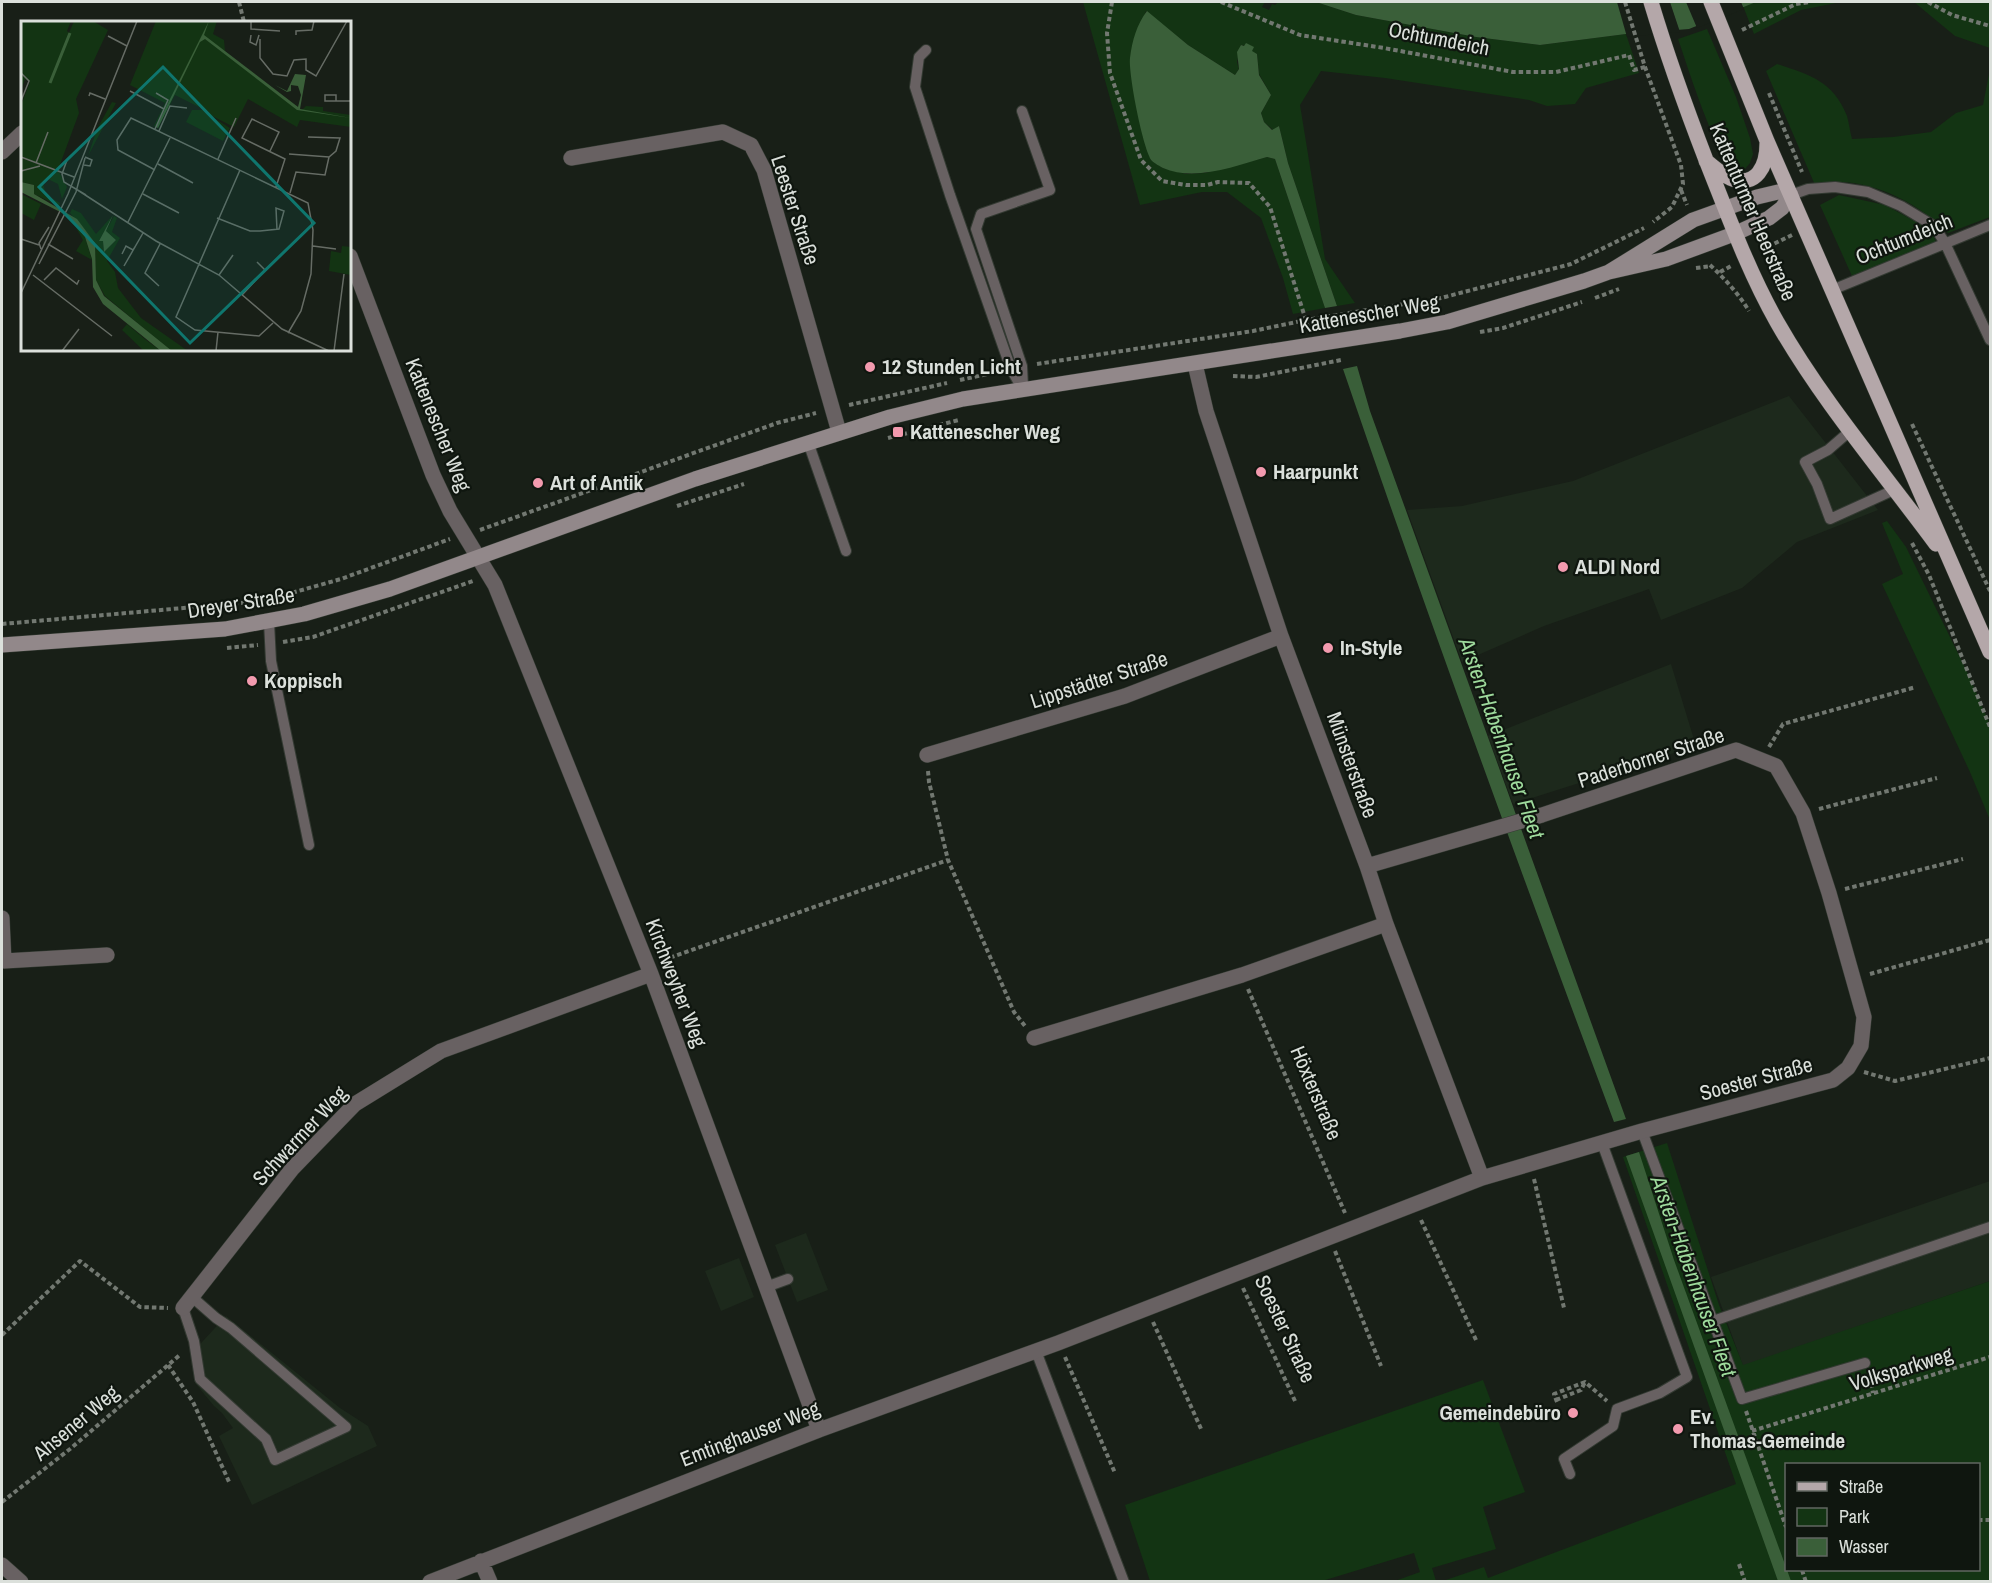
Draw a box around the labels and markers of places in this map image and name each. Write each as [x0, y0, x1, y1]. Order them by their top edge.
place label: 12 Stunden Licht [882, 352, 1021, 381]
marker: 12 Stunden Licht [863, 360, 877, 374]
place label: Kattenescher Weg [910, 417, 1060, 446]
marker: Kattenescher Weg [891, 425, 905, 439]
place label: Haarpunkt [1273, 457, 1358, 486]
marker: Haarpunkt [1254, 465, 1268, 479]
place label: Art of Antik [550, 468, 644, 497]
marker: Art of Antik [531, 476, 545, 490]
place label: ALDI Nord [1575, 552, 1660, 581]
marker: ALDI Nord [1556, 560, 1570, 574]
place label: In-Style [1340, 633, 1402, 662]
marker: In-Style [1321, 641, 1335, 655]
place label: Koppisch [264, 666, 342, 695]
marker: Koppisch [245, 674, 259, 688]
place label: Gemeindebüro [1439, 1398, 1561, 1427]
place label: Ev. Thomas-Gemeinde [1690, 1402, 1845, 1455]
marker: Gemeindebüro [1566, 1406, 1580, 1420]
marker: Ev. Thomas-Gemeinde [1671, 1422, 1685, 1436]

